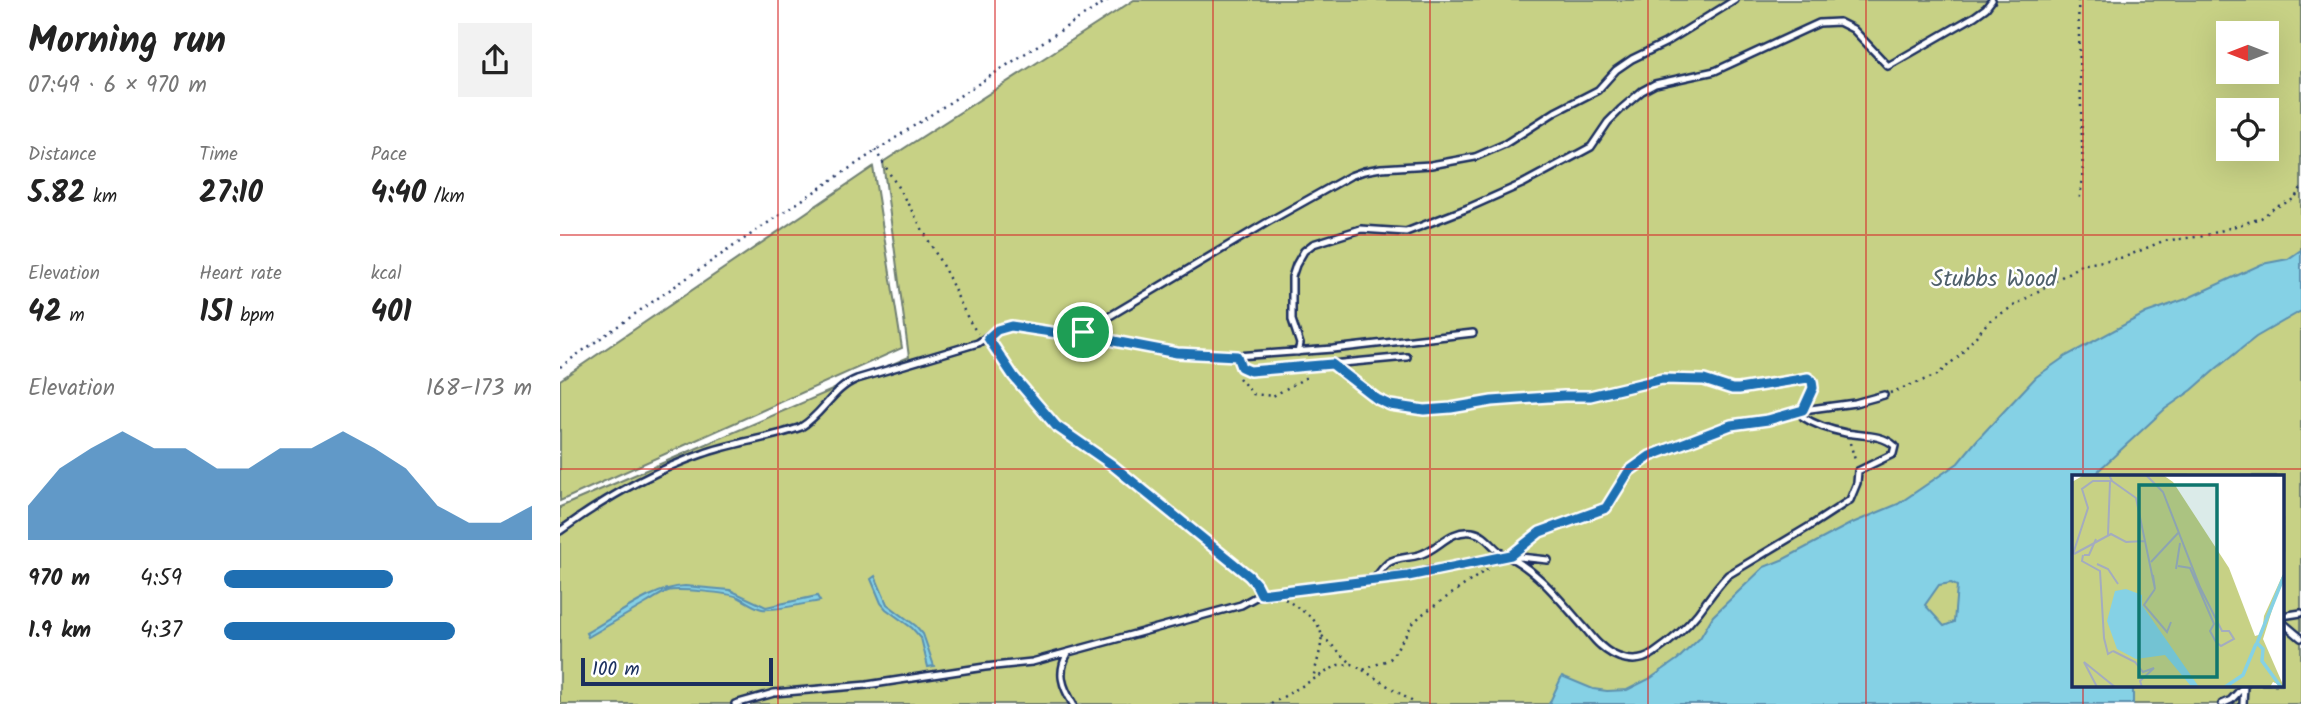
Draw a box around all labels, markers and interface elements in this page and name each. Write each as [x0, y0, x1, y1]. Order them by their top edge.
text: Morning run [28, 12, 226, 72]
north arrow [2216, 21, 2278, 84]
map controls [2216, 21, 2279, 161]
button: share [458, 23, 532, 97]
text: 07:49 · 6 × 970 m [28, 68, 207, 104]
button: locate [2216, 98, 2279, 161]
text: Distance [28, 140, 96, 170]
text: Time [199, 140, 238, 170]
text: Pace [371, 140, 407, 170]
text: 5.82 [28, 170, 85, 218]
text: 27:10 [199, 170, 263, 218]
text: 4:40 [371, 170, 426, 218]
text: km [85, 182, 117, 212]
text: /km [426, 182, 465, 212]
text: Elevation [28, 259, 100, 289]
text: Heart rate [199, 259, 282, 289]
text: kcal [371, 259, 402, 289]
park label: Stubbs Wood [1931, 262, 2057, 298]
text: 42 [28, 289, 62, 337]
text: 151 [199, 289, 233, 337]
text: 401 [371, 289, 411, 337]
text: m [62, 301, 85, 331]
text: bpm [233, 301, 274, 331]
pin [1053, 302, 1113, 362]
icon: arrive [1064, 313, 1102, 351]
text: Elevation [28, 371, 115, 407]
text: 168–173 m [426, 371, 532, 407]
inset map [2072, 475, 2284, 686]
text: 970 m [28, 561, 90, 597]
text: 4:59 [140, 561, 182, 597]
text: 1.9 km [28, 613, 91, 649]
text: 4:37 [140, 613, 182, 649]
scale bar [581, 655, 774, 687]
text: 100 m [592, 655, 640, 685]

